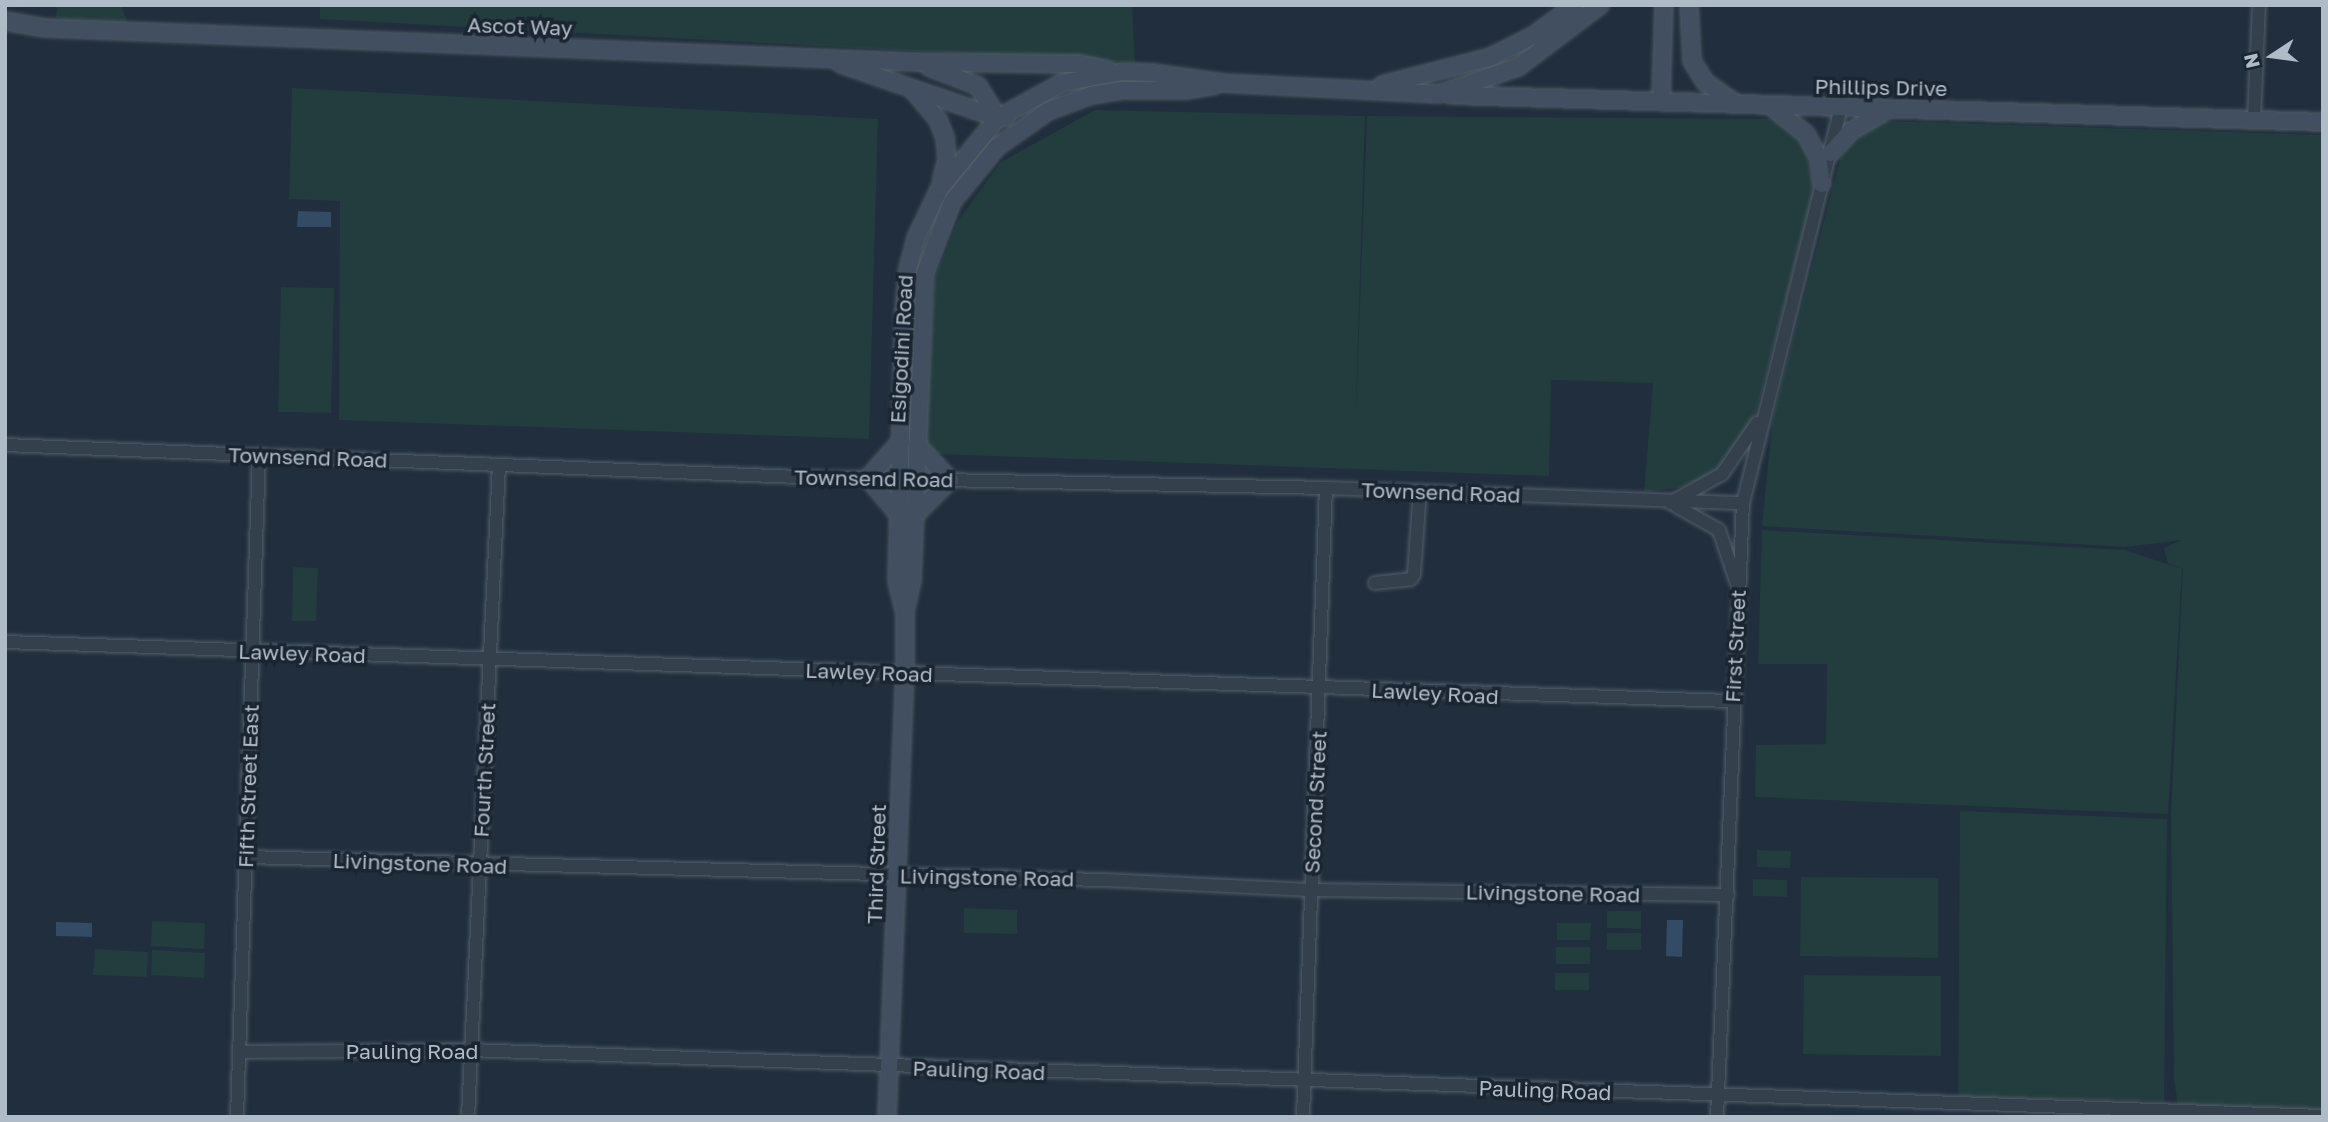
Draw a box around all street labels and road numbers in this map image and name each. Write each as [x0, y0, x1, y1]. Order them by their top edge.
street label: Ascot Way [467, 12, 573, 40]
street label: Phillips Drive [1814, 73, 1948, 101]
street label: Esigodini Road [885, 274, 917, 424]
street label: Townsend Road [228, 442, 388, 472]
street label: Townsend Road [794, 464, 954, 492]
street label: Townsend Road [1361, 477, 1521, 507]
street label: First Street [1719, 589, 1751, 703]
street label: Lawley Road [238, 638, 366, 668]
street label: Lawley Road [805, 657, 933, 687]
street label: Lawley Road [1371, 677, 1499, 709]
street label: Fourth Street [468, 702, 500, 838]
street label: Fifth Street East [233, 704, 263, 868]
street label: Second Street [1299, 730, 1331, 874]
street label: Third Street [861, 804, 891, 924]
street label: Livingstone Road [332, 847, 508, 879]
street label: Livingstone Road [899, 863, 1075, 891]
street label: Livingstone Road [1465, 879, 1641, 907]
street label: Pauling Road [346, 1038, 478, 1064]
street label: Pauling Road [912, 1055, 1046, 1085]
street label: Pauling Road [1478, 1075, 1612, 1105]

